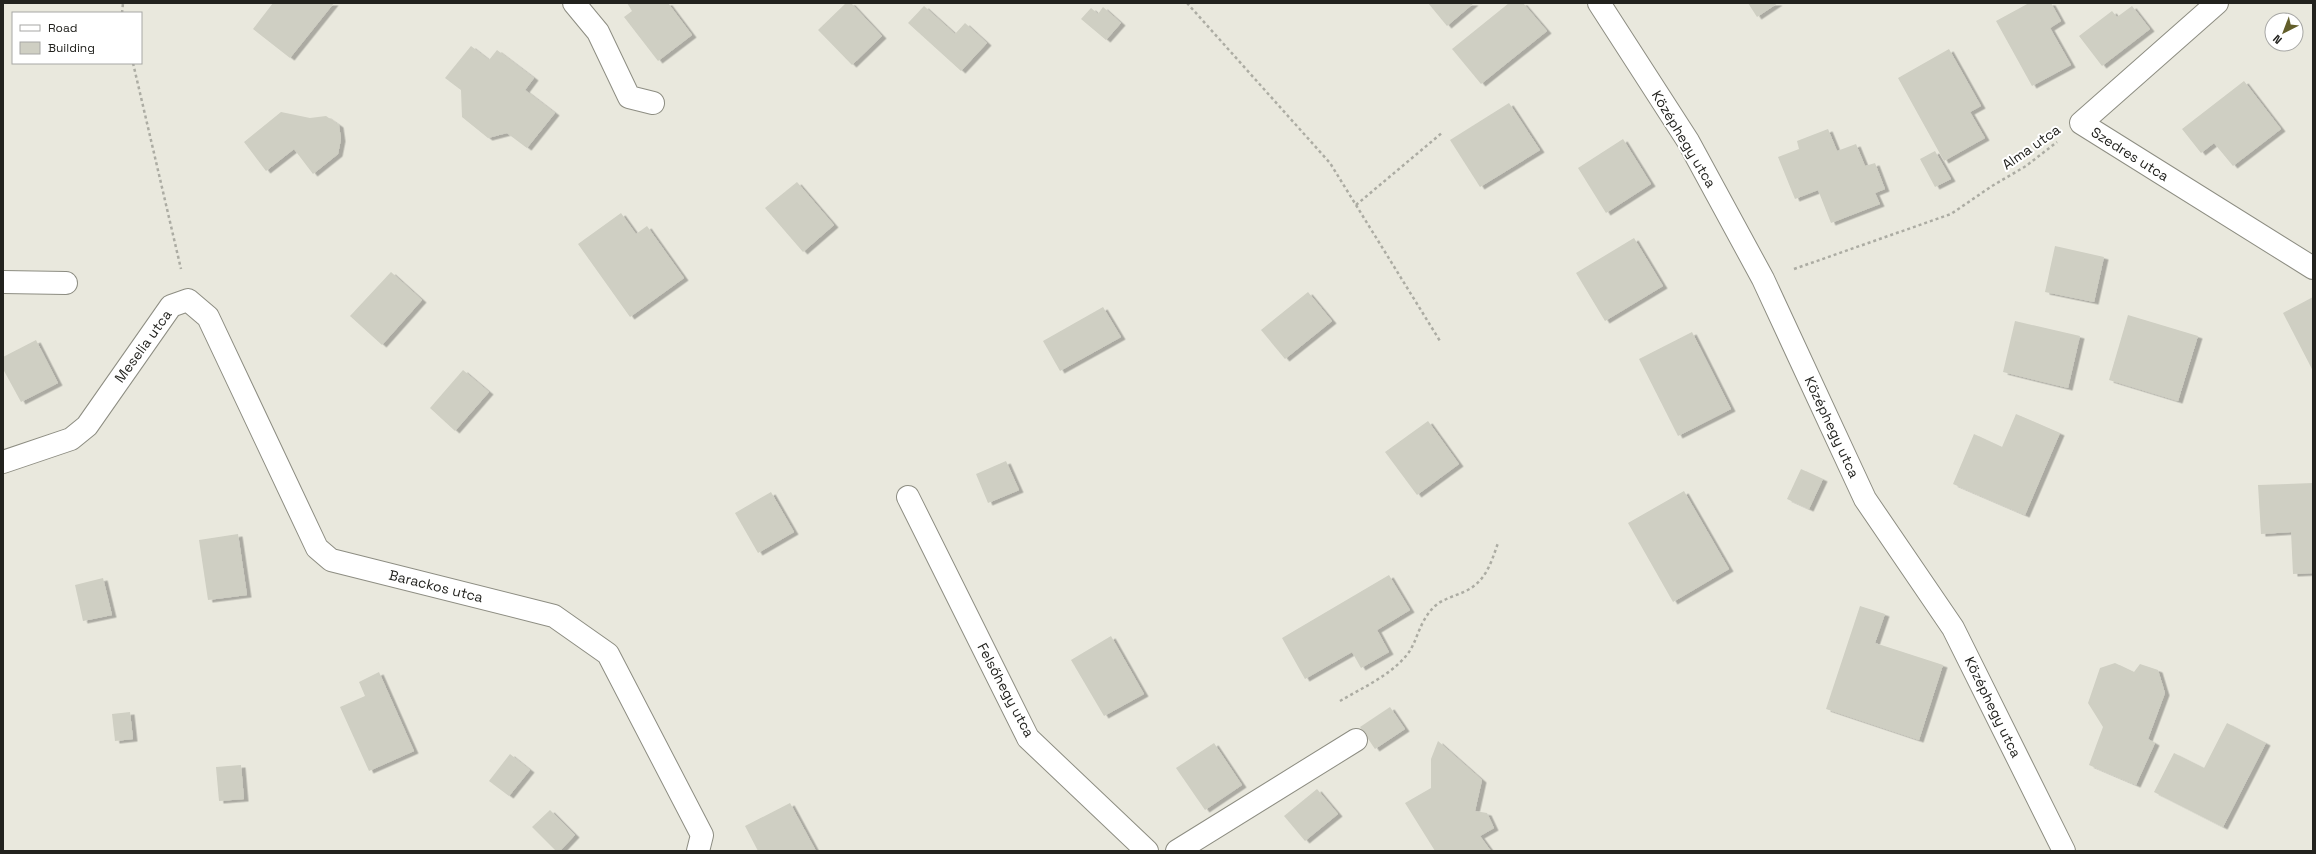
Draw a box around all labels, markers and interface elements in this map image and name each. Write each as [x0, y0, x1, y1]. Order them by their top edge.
legend [12, 12, 142, 64]
north arrow [2264, 12, 2304, 52]
text: Road [48, 20, 77, 36]
text: N [2270, 32, 2285, 47]
text: Building [48, 40, 95, 56]
street label: Középhegy utca [1648, 87, 1720, 191]
street label: Alma utca [1998, 120, 2064, 174]
street label: Szedres utca [2088, 123, 2172, 185]
street label: Meselia utca [111, 306, 175, 386]
street label: Középhegy utca [1801, 373, 1863, 481]
street label: Barackos utca [387, 566, 485, 606]
street label: Felsőhegy utca [974, 640, 1038, 740]
street label: Középhegy utca [1961, 654, 2025, 760]

